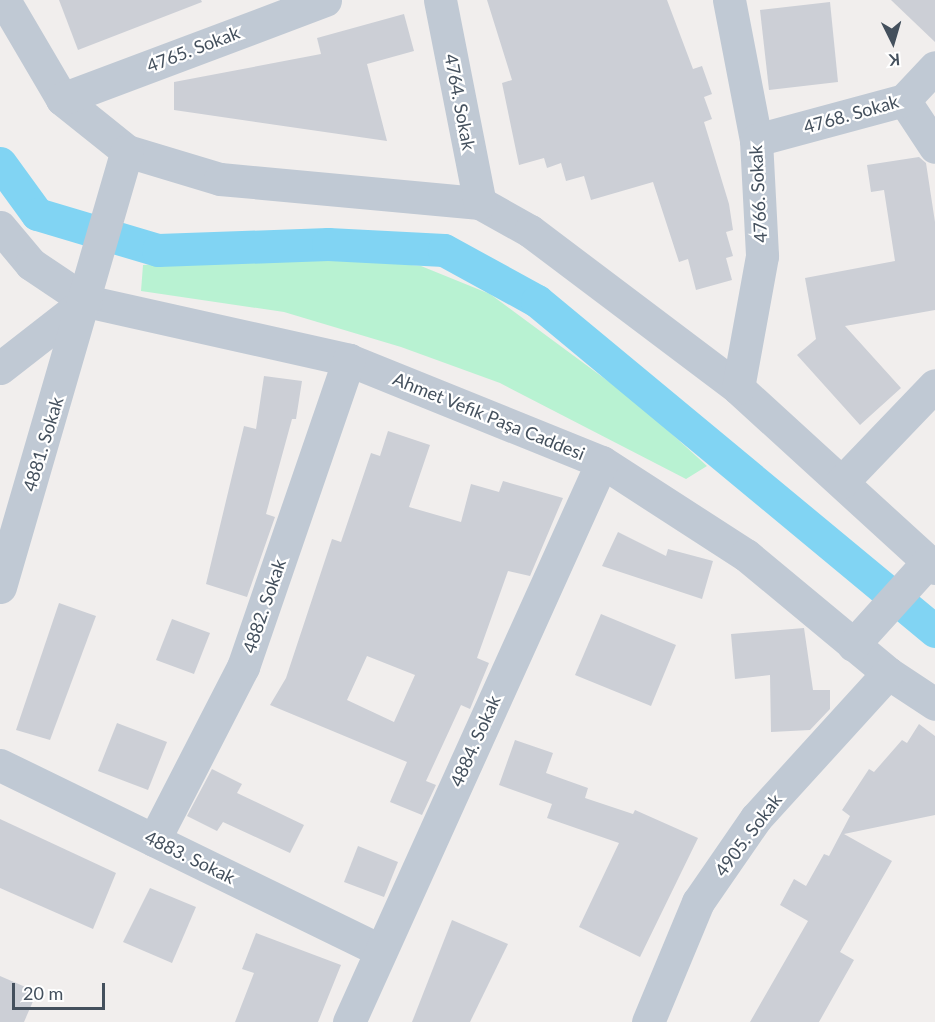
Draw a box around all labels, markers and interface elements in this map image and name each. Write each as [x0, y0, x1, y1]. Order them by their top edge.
north arrow [863, 12, 923, 72]
street label: 4765. Sokak [143, 21, 243, 77]
text: K [888, 50, 901, 70]
street label: 4764. Sokak [440, 52, 480, 152]
street label: 4768. Sokak [801, 90, 901, 138]
street label: 4766. Sokak [745, 145, 771, 243]
street label: Ahmet Vefik Paşa Caddesi [390, 368, 588, 464]
street label: 4881. Sokak [18, 394, 68, 494]
street label: 4882. Sokak [238, 556, 290, 656]
street label: 4884. Sokak [445, 692, 505, 790]
street label: 4905. Sokak [710, 789, 786, 881]
street label: 4883. Sokak [141, 826, 239, 888]
scale bar [15, 971, 108, 1009]
text: 20 m [23, 982, 63, 1004]

